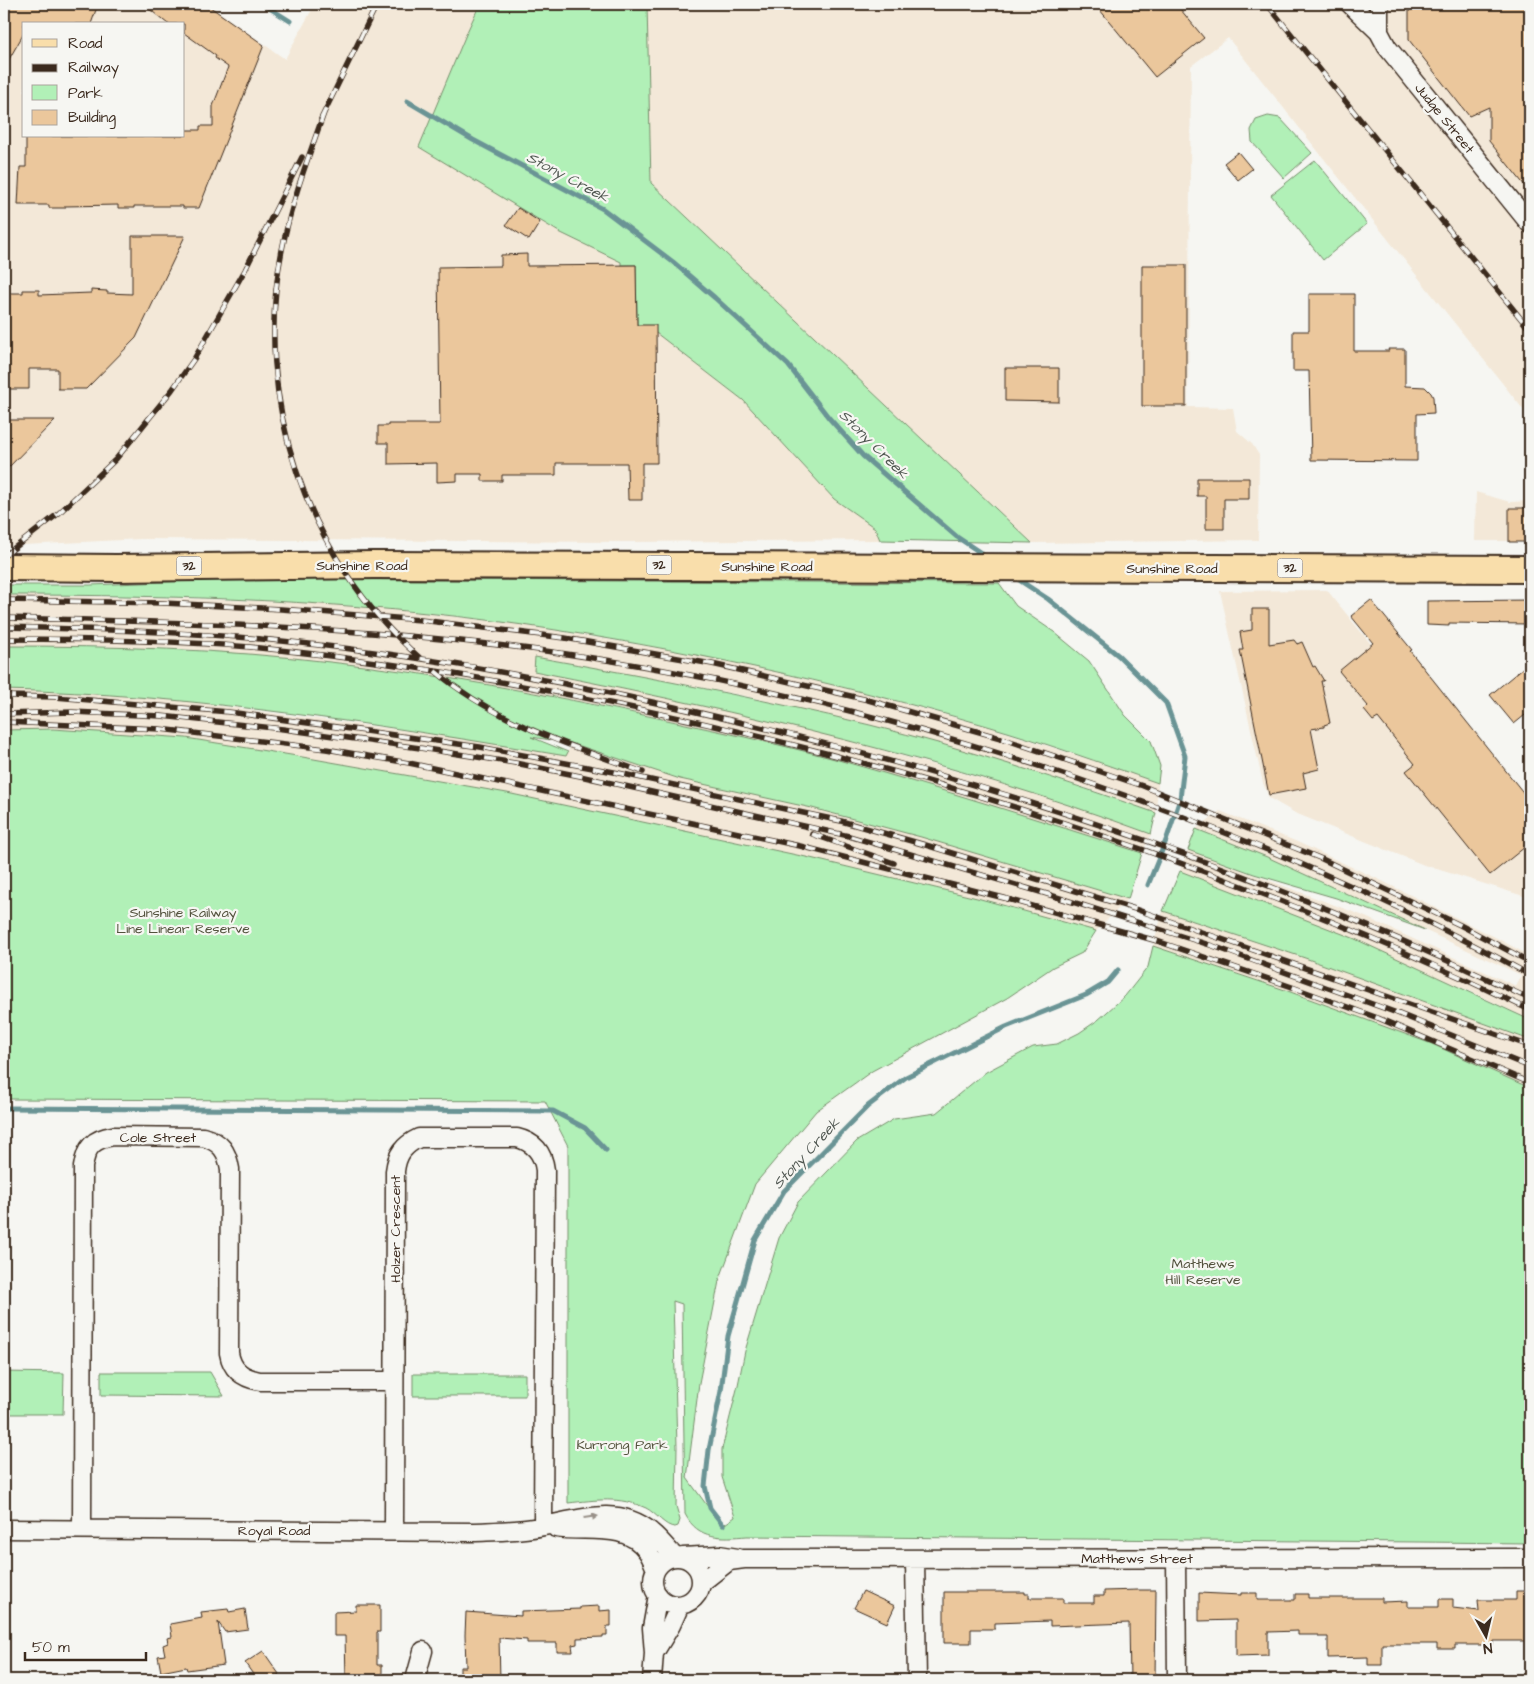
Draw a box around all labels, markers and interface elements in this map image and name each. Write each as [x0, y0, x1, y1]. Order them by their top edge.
legend [22, 22, 185, 138]
text: Road [68, 33, 103, 54]
text: Railway [68, 57, 119, 79]
street label: Judge Street [1410, 79, 1479, 158]
text: Park [68, 83, 103, 104]
text: Building [68, 107, 116, 129]
water label: Stony Creek [523, 147, 613, 209]
water label: Stony Creek [834, 405, 914, 485]
road number: 32 [176, 556, 202, 576]
street label: Sunshine Road [316, 556, 408, 576]
road number: 32 [646, 556, 672, 574]
street label: Sunshine Road [721, 557, 813, 577]
road number: 32 [1278, 558, 1302, 578]
street label: Sunshine Road [1126, 559, 1218, 579]
park label: Sunshine Railway Line Linear Reserve [116, 903, 250, 939]
water label: Stony Creek [768, 1113, 846, 1194]
street label: Cole Street [120, 1128, 197, 1148]
street label: Holzer Crescent [386, 1175, 406, 1283]
park label: Matthews Hill Reserve [1165, 1254, 1241, 1290]
park label: Kurrong Park [576, 1435, 668, 1455]
one-way arrow [583, 1513, 599, 1521]
street label: Royal Road [238, 1521, 310, 1541]
street label: Matthews Street [1081, 1549, 1193, 1569]
north arrow [1462, 1612, 1512, 1662]
scale bar [25, 1629, 146, 1661]
text: 50 m [32, 1637, 70, 1658]
text: N [1482, 1637, 1493, 1658]

